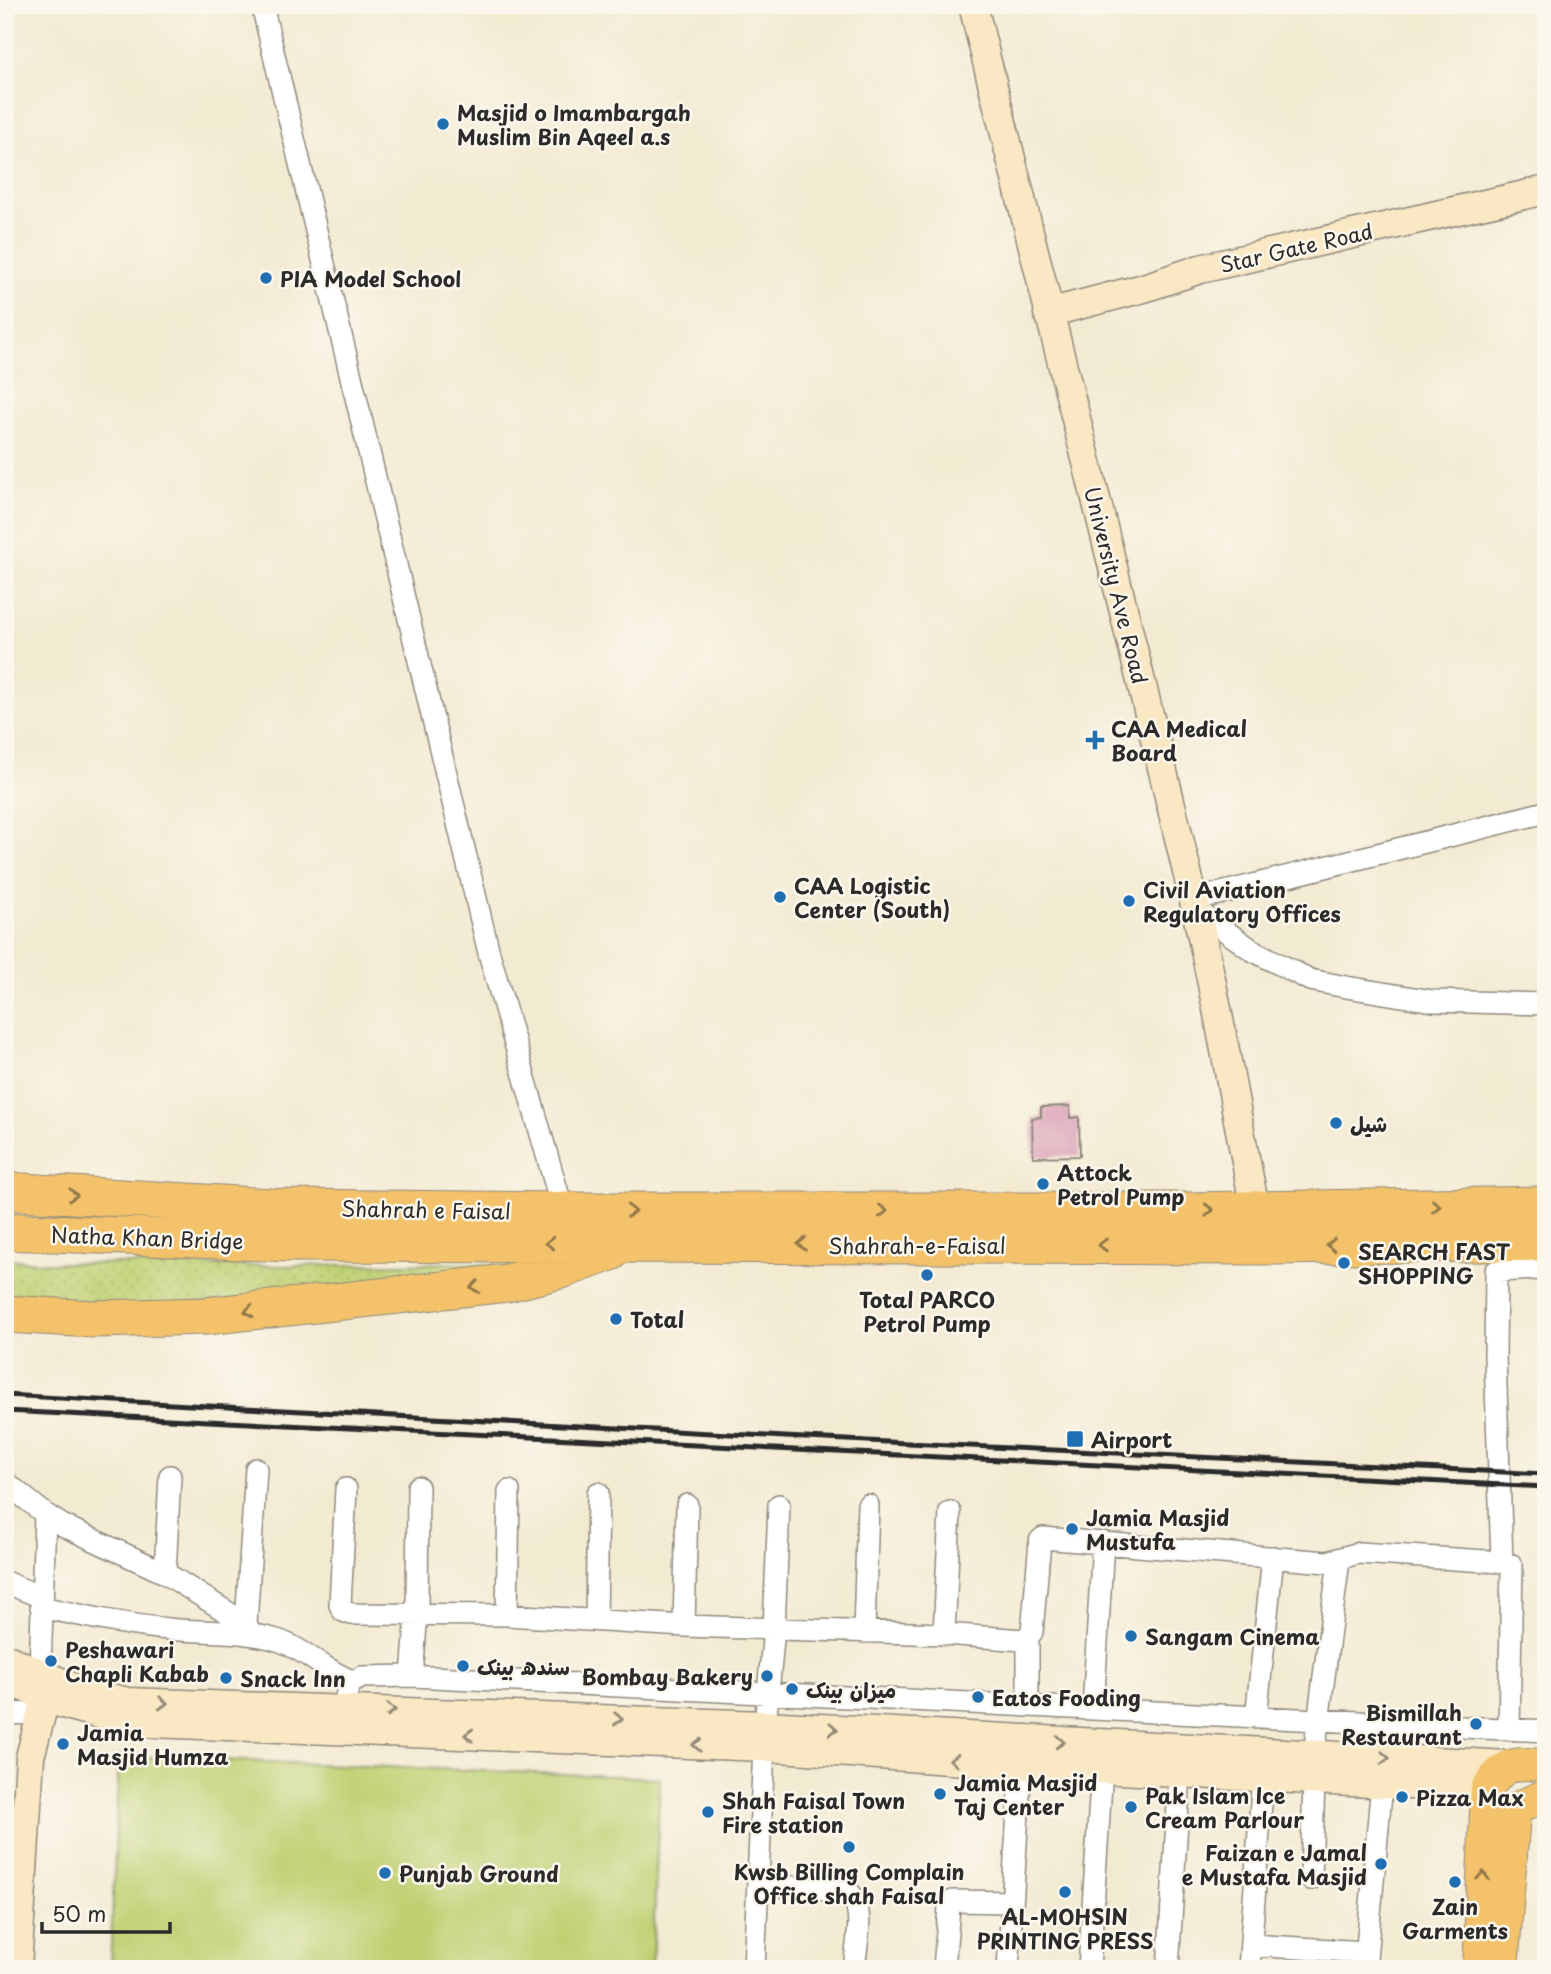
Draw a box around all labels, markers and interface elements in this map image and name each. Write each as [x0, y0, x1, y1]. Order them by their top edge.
place label: Masjid o Imambargah Muslim Bin Aqeel a.s [457, 96, 691, 152]
marker: Masjid o Imambargah Muslim Bin Aqeel a.s [435, 116, 451, 132]
street label: Star Gate Road [1216, 214, 1376, 280]
place label: PIA Model School [280, 262, 461, 294]
marker: PIA Model School [258, 270, 274, 286]
street label: University Ave Road [1077, 483, 1157, 687]
place label: CAA Medical Board [1111, 712, 1247, 768]
marker: CAA Medical Board [1085, 730, 1105, 750]
place label: CAA Logistic Center (South) [794, 869, 950, 925]
place label: Civil Aviation Regulatory Offices [1143, 873, 1341, 929]
marker: CAA Logistic Center (South) [772, 889, 788, 905]
marker: Civil Aviation Regulatory Offices [1121, 893, 1137, 909]
place label: شیل [1350, 1107, 1387, 1139]
marker: شیل [1328, 1115, 1344, 1131]
place label: Attock Petrol Pump [1057, 1156, 1184, 1212]
marker: Attock Petrol Pump [1035, 1176, 1051, 1192]
one-way arrow [68, 1187, 79, 1202]
street label: Shahrah e Faisal [341, 1192, 511, 1226]
one-way arrow [1432, 1198, 1442, 1214]
one-way arrow [1204, 1202, 1215, 1217]
one-way arrow [627, 1203, 637, 1219]
one-way arrow [879, 1203, 889, 1219]
street label: Natha Khan Bridge [50, 1218, 244, 1256]
street label: Shahrah-e-Faisal [828, 1229, 1006, 1261]
one-way arrow [544, 1235, 555, 1251]
place label: SEARCH FAST SHOPPING [1358, 1235, 1511, 1291]
one-way arrow [796, 1236, 807, 1252]
one-way arrow [1097, 1237, 1108, 1253]
one-way arrow [1325, 1237, 1335, 1253]
marker: SEARCH FAST SHOPPING [1336, 1255, 1352, 1271]
marker: Total PARCO Petrol Pump [919, 1267, 935, 1283]
one-way arrow [469, 1279, 481, 1294]
place label: Total PARCO Petrol Pump [859, 1283, 995, 1339]
one-way arrow [243, 1303, 254, 1318]
place label: Total [630, 1303, 684, 1335]
marker: Total [608, 1311, 624, 1327]
place label: Airport [1091, 1423, 1172, 1455]
marker: Airport [1065, 1429, 1085, 1449]
place label: Jamia Masjid Mustufa [1086, 1501, 1229, 1557]
marker: Jamia Masjid Mustufa [1064, 1521, 1080, 1537]
place label: Sangam Cinema [1145, 1620, 1320, 1652]
marker: Sangam Cinema [1123, 1628, 1139, 1644]
place label: Peshawari Chapli Kabab [65, 1633, 209, 1689]
place label: سندھ بینک [477, 1650, 570, 1682]
marker: Peshawari Chapli Kabab [43, 1653, 59, 1669]
marker: سندھ بینک [455, 1658, 471, 1674]
place label: Bombay Bakery [582, 1660, 753, 1692]
place label: Snack Inn [240, 1662, 346, 1694]
marker: Bombay Bakery [759, 1668, 775, 1684]
marker: Snack Inn [218, 1670, 234, 1686]
place label: میزان بینک [806, 1673, 896, 1705]
marker: میزان بینک [784, 1681, 800, 1697]
place label: Eatos Fooding [992, 1681, 1141, 1713]
marker: Eatos Fooding [970, 1689, 986, 1705]
one-way arrow [158, 1696, 169, 1711]
place label: Bismillah Restaurant [1341, 1696, 1462, 1752]
one-way arrow [386, 1703, 397, 1718]
one-way arrow [613, 1712, 624, 1727]
place label: Jamia Masjid Humza [77, 1716, 228, 1772]
marker: Bismillah Restaurant [1468, 1716, 1484, 1732]
one-way arrow [828, 1721, 839, 1736]
one-way arrow [464, 1728, 475, 1743]
one-way arrow [1055, 1734, 1066, 1749]
marker: Jamia Masjid Humza [55, 1736, 71, 1752]
one-way arrow [691, 1737, 702, 1752]
one-way arrow [1380, 1751, 1391, 1766]
one-way arrow [948, 1753, 959, 1768]
place label: Jamia Masjid Taj Center [954, 1766, 1097, 1822]
place label: Pak Islam Ice Cream Parlour [1145, 1779, 1304, 1835]
place label: Pizza Max [1416, 1781, 1524, 1813]
place label: Shah Faisal Town Fire station [722, 1784, 905, 1840]
marker: Jamia Masjid Taj Center [932, 1786, 948, 1802]
marker: Pizza Max [1394, 1789, 1410, 1805]
marker: Pak Islam Ice Cream Parlour [1123, 1799, 1139, 1815]
marker: Shah Faisal Town Fire station [700, 1804, 716, 1820]
place label: Faizan e Jamal e Mustafa Masjid [1182, 1836, 1367, 1892]
marker: Kwsb Billing Complain Office shah Faisal [841, 1839, 857, 1855]
place label: Kwsb Billing Complain Office shah Faisal [733, 1855, 965, 1911]
marker: Faizan e Jamal e Mustafa Masjid [1373, 1856, 1389, 1872]
place label: Punjab Ground [399, 1857, 559, 1889]
marker: Punjab Ground [377, 1865, 393, 1881]
one-way arrow [1475, 1870, 1490, 1881]
marker: Zain Garments [1447, 1874, 1463, 1890]
marker: AL-MOHSIN PRINTING PRESS [1057, 1884, 1073, 1900]
scale bar [42, 1890, 170, 1934]
place label: Zain Garments [1402, 1890, 1508, 1946]
text: 50 m [52, 1897, 106, 1929]
place label: AL-MOHSIN PRINTING PRESS [976, 1900, 1154, 1956]

